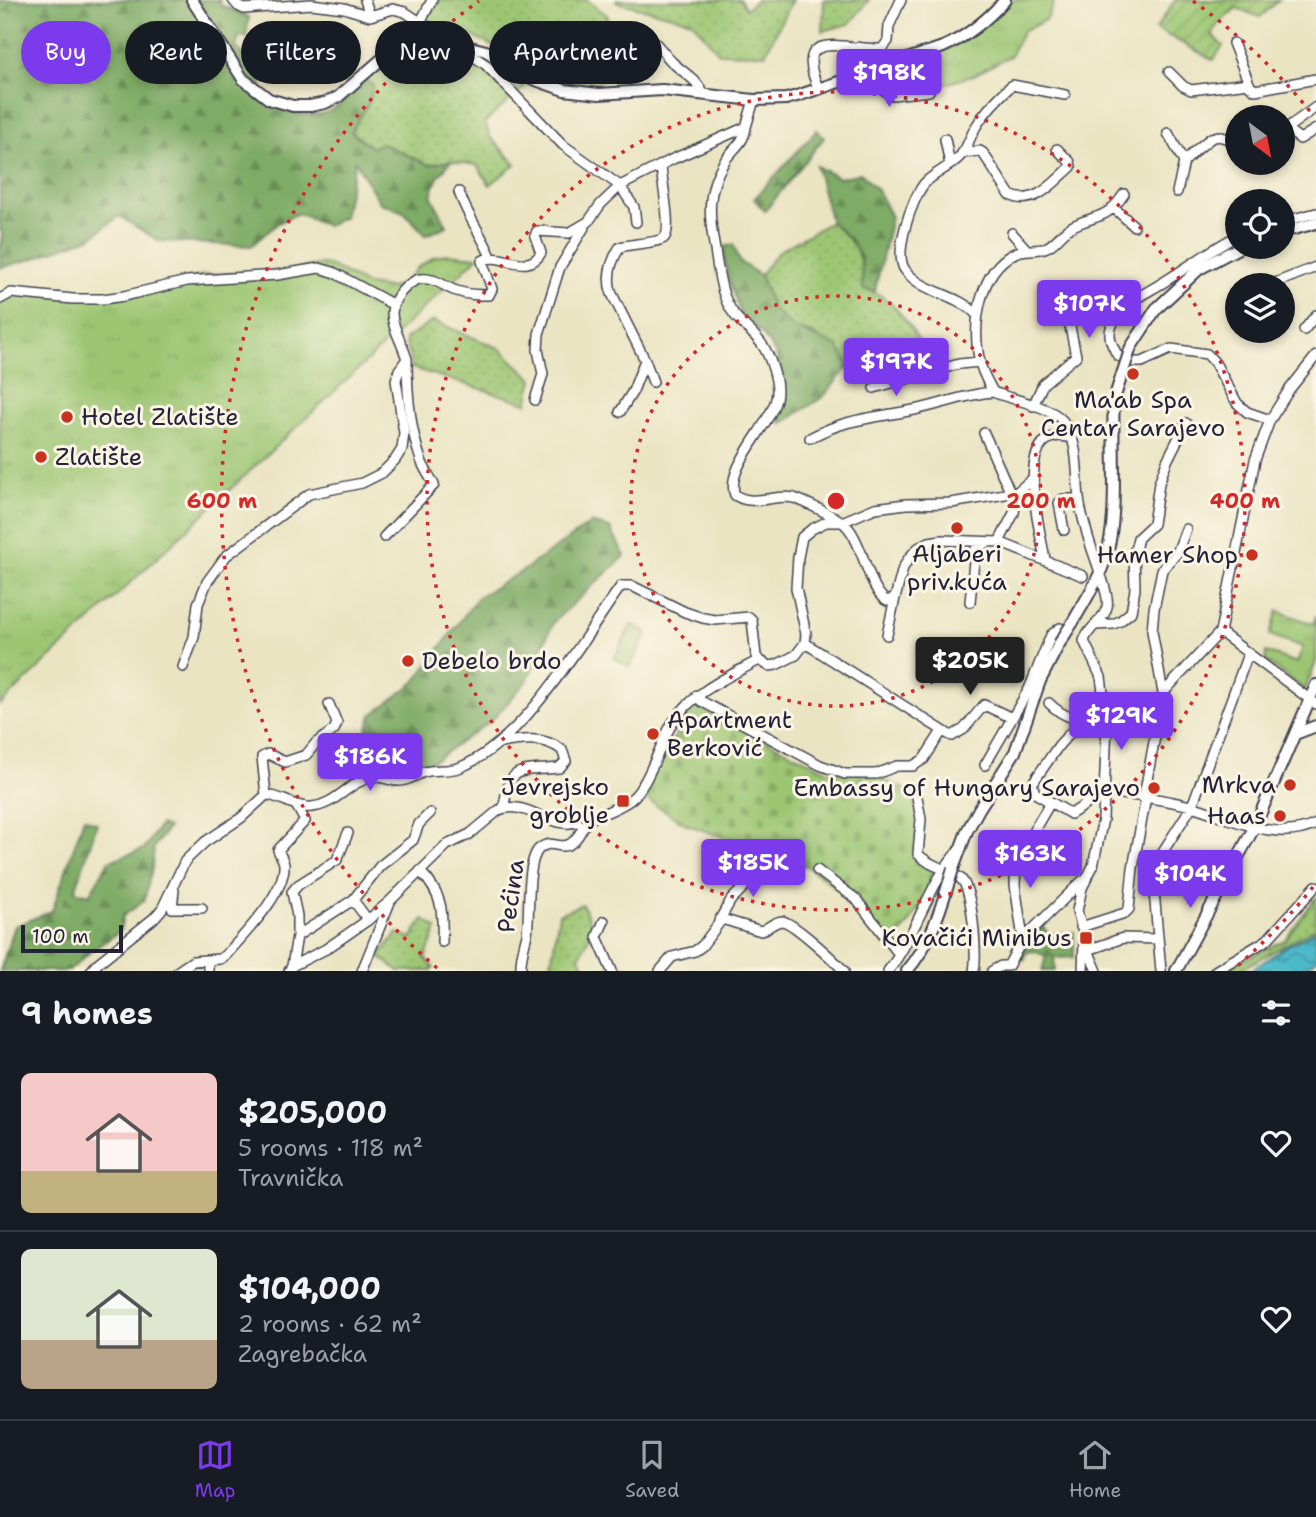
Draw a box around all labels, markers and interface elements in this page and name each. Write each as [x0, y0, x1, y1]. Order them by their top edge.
chip: Buy [21, 21, 111, 84]
chip: Rent [125, 21, 227, 84]
chip: Filters [241, 21, 361, 84]
chip: New [375, 21, 475, 84]
chip: Apartment [489, 21, 662, 84]
pin: $198K [840, 50, 938, 109]
text: $198K [853, 57, 926, 87]
north arrow [1225, 105, 1295, 175]
map controls [1225, 105, 1295, 343]
button: locate [1225, 189, 1295, 259]
button: layers [1225, 273, 1295, 343]
pin: $107K [1040, 280, 1138, 340]
text: $107K [1053, 288, 1125, 318]
pin: $197K [847, 338, 945, 398]
text: $197K [860, 346, 932, 376]
marker: Ma'ab Spa Centar Sarajevo [1125, 366, 1141, 382]
place label: Ma'ab Spa Centar Sarajevo [1041, 384, 1225, 444]
place label: Hotel Zlatište [81, 401, 239, 433]
marker: Hotel Zlatište [59, 409, 75, 425]
place label: Zlatište [55, 441, 142, 473]
marker: Zlatište [33, 449, 49, 465]
text: 600 m [187, 487, 257, 515]
text: 200 m [1006, 487, 1076, 515]
text: 400 m [1210, 487, 1280, 515]
centre of rings [824, 489, 848, 513]
marker: Aljaberi priv.kuća [949, 520, 965, 536]
place label: Aljaberi priv.kuća [907, 538, 1007, 598]
place label: Hamer Shop [1097, 539, 1238, 571]
marker: Hamer Shop [1244, 547, 1260, 563]
pin: $205K [921, 638, 1019, 697]
place label: Debelo brdo [422, 645, 562, 677]
text: $205K [931, 645, 1009, 675]
marker: Debelo brdo [400, 653, 416, 669]
pin: $129K [1072, 692, 1170, 752]
text: $129K [1085, 700, 1157, 730]
place label: Apartment Berković [667, 704, 792, 764]
marker: Apartment Berković [645, 726, 661, 742]
pin: $186K [321, 734, 419, 793]
text: $186K [333, 741, 407, 771]
place label: Mrkva [1202, 769, 1276, 801]
place label: Jevrejsko groblje [501, 771, 609, 831]
place label: Embassy of Hungary Sarajevo [794, 772, 1140, 804]
marker: Mrkva [1282, 777, 1298, 793]
marker: Embassy of Hungary Sarajevo [1146, 780, 1162, 796]
marker: Jevrejsko groblje [615, 793, 631, 809]
place label: Haas [1207, 800, 1266, 832]
marker: Haas [1272, 808, 1288, 824]
pin: $163K [981, 830, 1079, 890]
text: $163K [994, 838, 1066, 868]
pin: $185K [704, 839, 802, 899]
text: $185K [717, 847, 789, 877]
pin: $104K [1141, 850, 1239, 910]
street label: Pećina [490, 857, 532, 935]
text: $104K [1154, 858, 1226, 888]
scale bar [21, 922, 122, 954]
place label: Kovačići Minibus [881, 922, 1072, 954]
text: 100 m [32, 924, 89, 949]
marker: Kovačići Minibus [1078, 930, 1094, 946]
text: 9 homes [21, 993, 153, 1034]
icon: filters [1257, 994, 1295, 1032]
text: $205,000 [238, 1092, 387, 1133]
icon: home [77, 1101, 161, 1185]
icon: heart [1257, 1124, 1295, 1162]
text: 5 rooms · 118 m² [238, 1133, 423, 1163]
text: Travnička [238, 1163, 343, 1193]
text: $104,000 [238, 1268, 381, 1309]
icon: home [77, 1277, 161, 1361]
icon: heart [1257, 1300, 1295, 1338]
text: 2 rooms · 62 m² [238, 1309, 422, 1339]
text: Zagrebačka [238, 1339, 367, 1369]
tab: Map [195, 1436, 236, 1503]
tab: Saved [625, 1436, 679, 1503]
tab: Home [1069, 1436, 1121, 1503]

